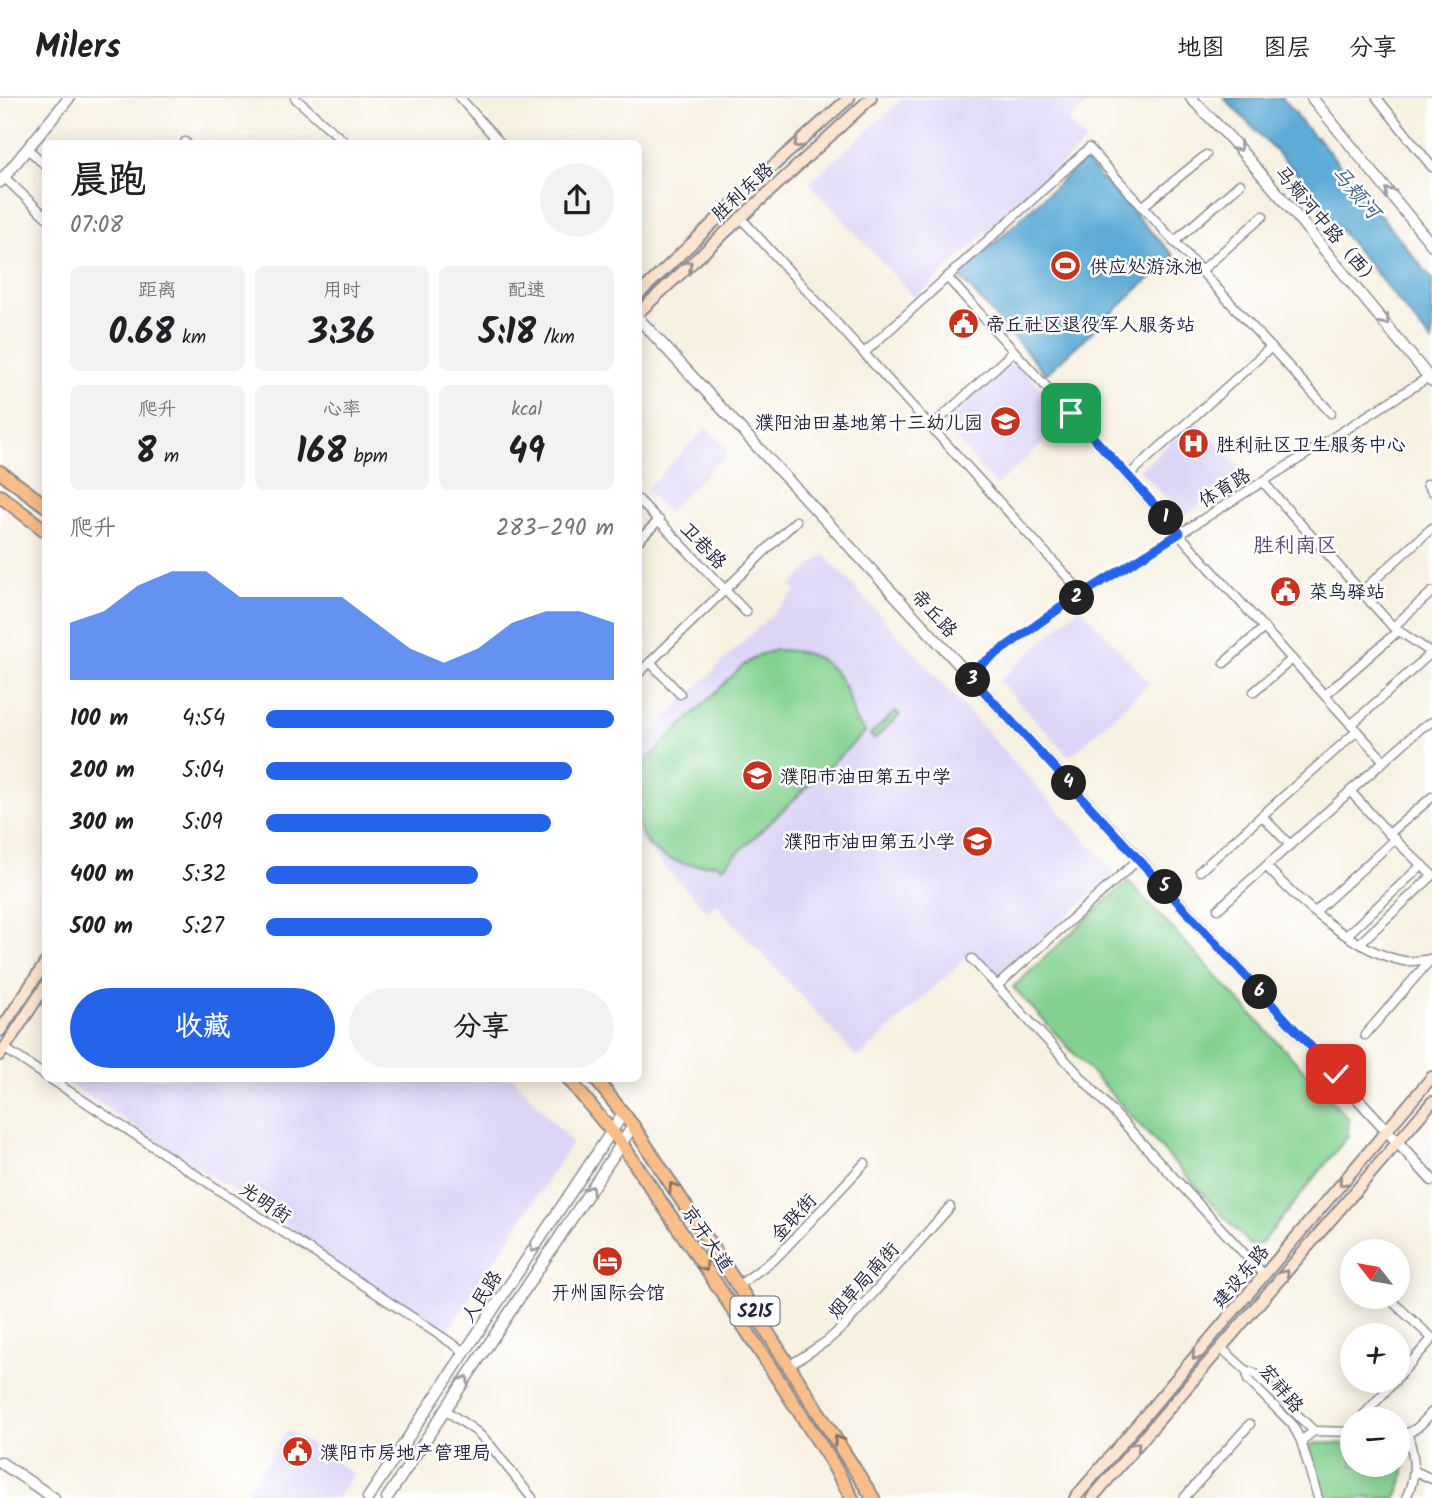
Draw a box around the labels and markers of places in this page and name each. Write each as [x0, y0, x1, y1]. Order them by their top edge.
sports icon: 供应处游泳池 [1049, 249, 1083, 283]
place label: 供应处游泳池 [1089, 253, 1203, 283]
public building icon: 帝丘社区退役军人服务站 [946, 307, 980, 341]
place label: 帝丘社区退役军人服务站 [986, 311, 1195, 341]
pin [1041, 383, 1101, 443]
school or university icon: 濮阳油田基地第十三幼儿园 [989, 405, 1023, 439]
place label: 濮阳油田基地第十三幼儿园 [755, 409, 983, 439]
hospital icon: 胜利社区卫生服务中心 [1176, 427, 1210, 461]
place label: 胜利社区卫生服务中心 [1216, 431, 1406, 461]
pin: 1 [1148, 500, 1184, 536]
public building icon: 菜鸟驿站 [1269, 574, 1303, 608]
place label: 菜鸟驿站 [1309, 578, 1385, 608]
pin: 2 [1060, 580, 1094, 616]
pin: 3 [956, 662, 990, 698]
school or university icon: 濮阳市油田第五中学 [740, 759, 774, 793]
place label: 濮阳市油田第五中学 [780, 763, 951, 793]
pin: 4 [1052, 766, 1086, 800]
school or university icon: 濮阳市油田第五小学 [961, 824, 995, 858]
place label: 濮阳市油田第五小学 [784, 828, 955, 858]
pin: 5 [1148, 870, 1182, 904]
pin: 6 [1242, 974, 1278, 1010]
pin [1306, 1044, 1366, 1104]
hotel icon: 开州国际会馆 [591, 1244, 625, 1278]
place label: 开州国际会馆 [551, 1279, 665, 1309]
public building icon: 濮阳市房地产管理局 [280, 1435, 314, 1469]
place label: 濮阳市房地产管理局 [320, 1439, 491, 1469]

